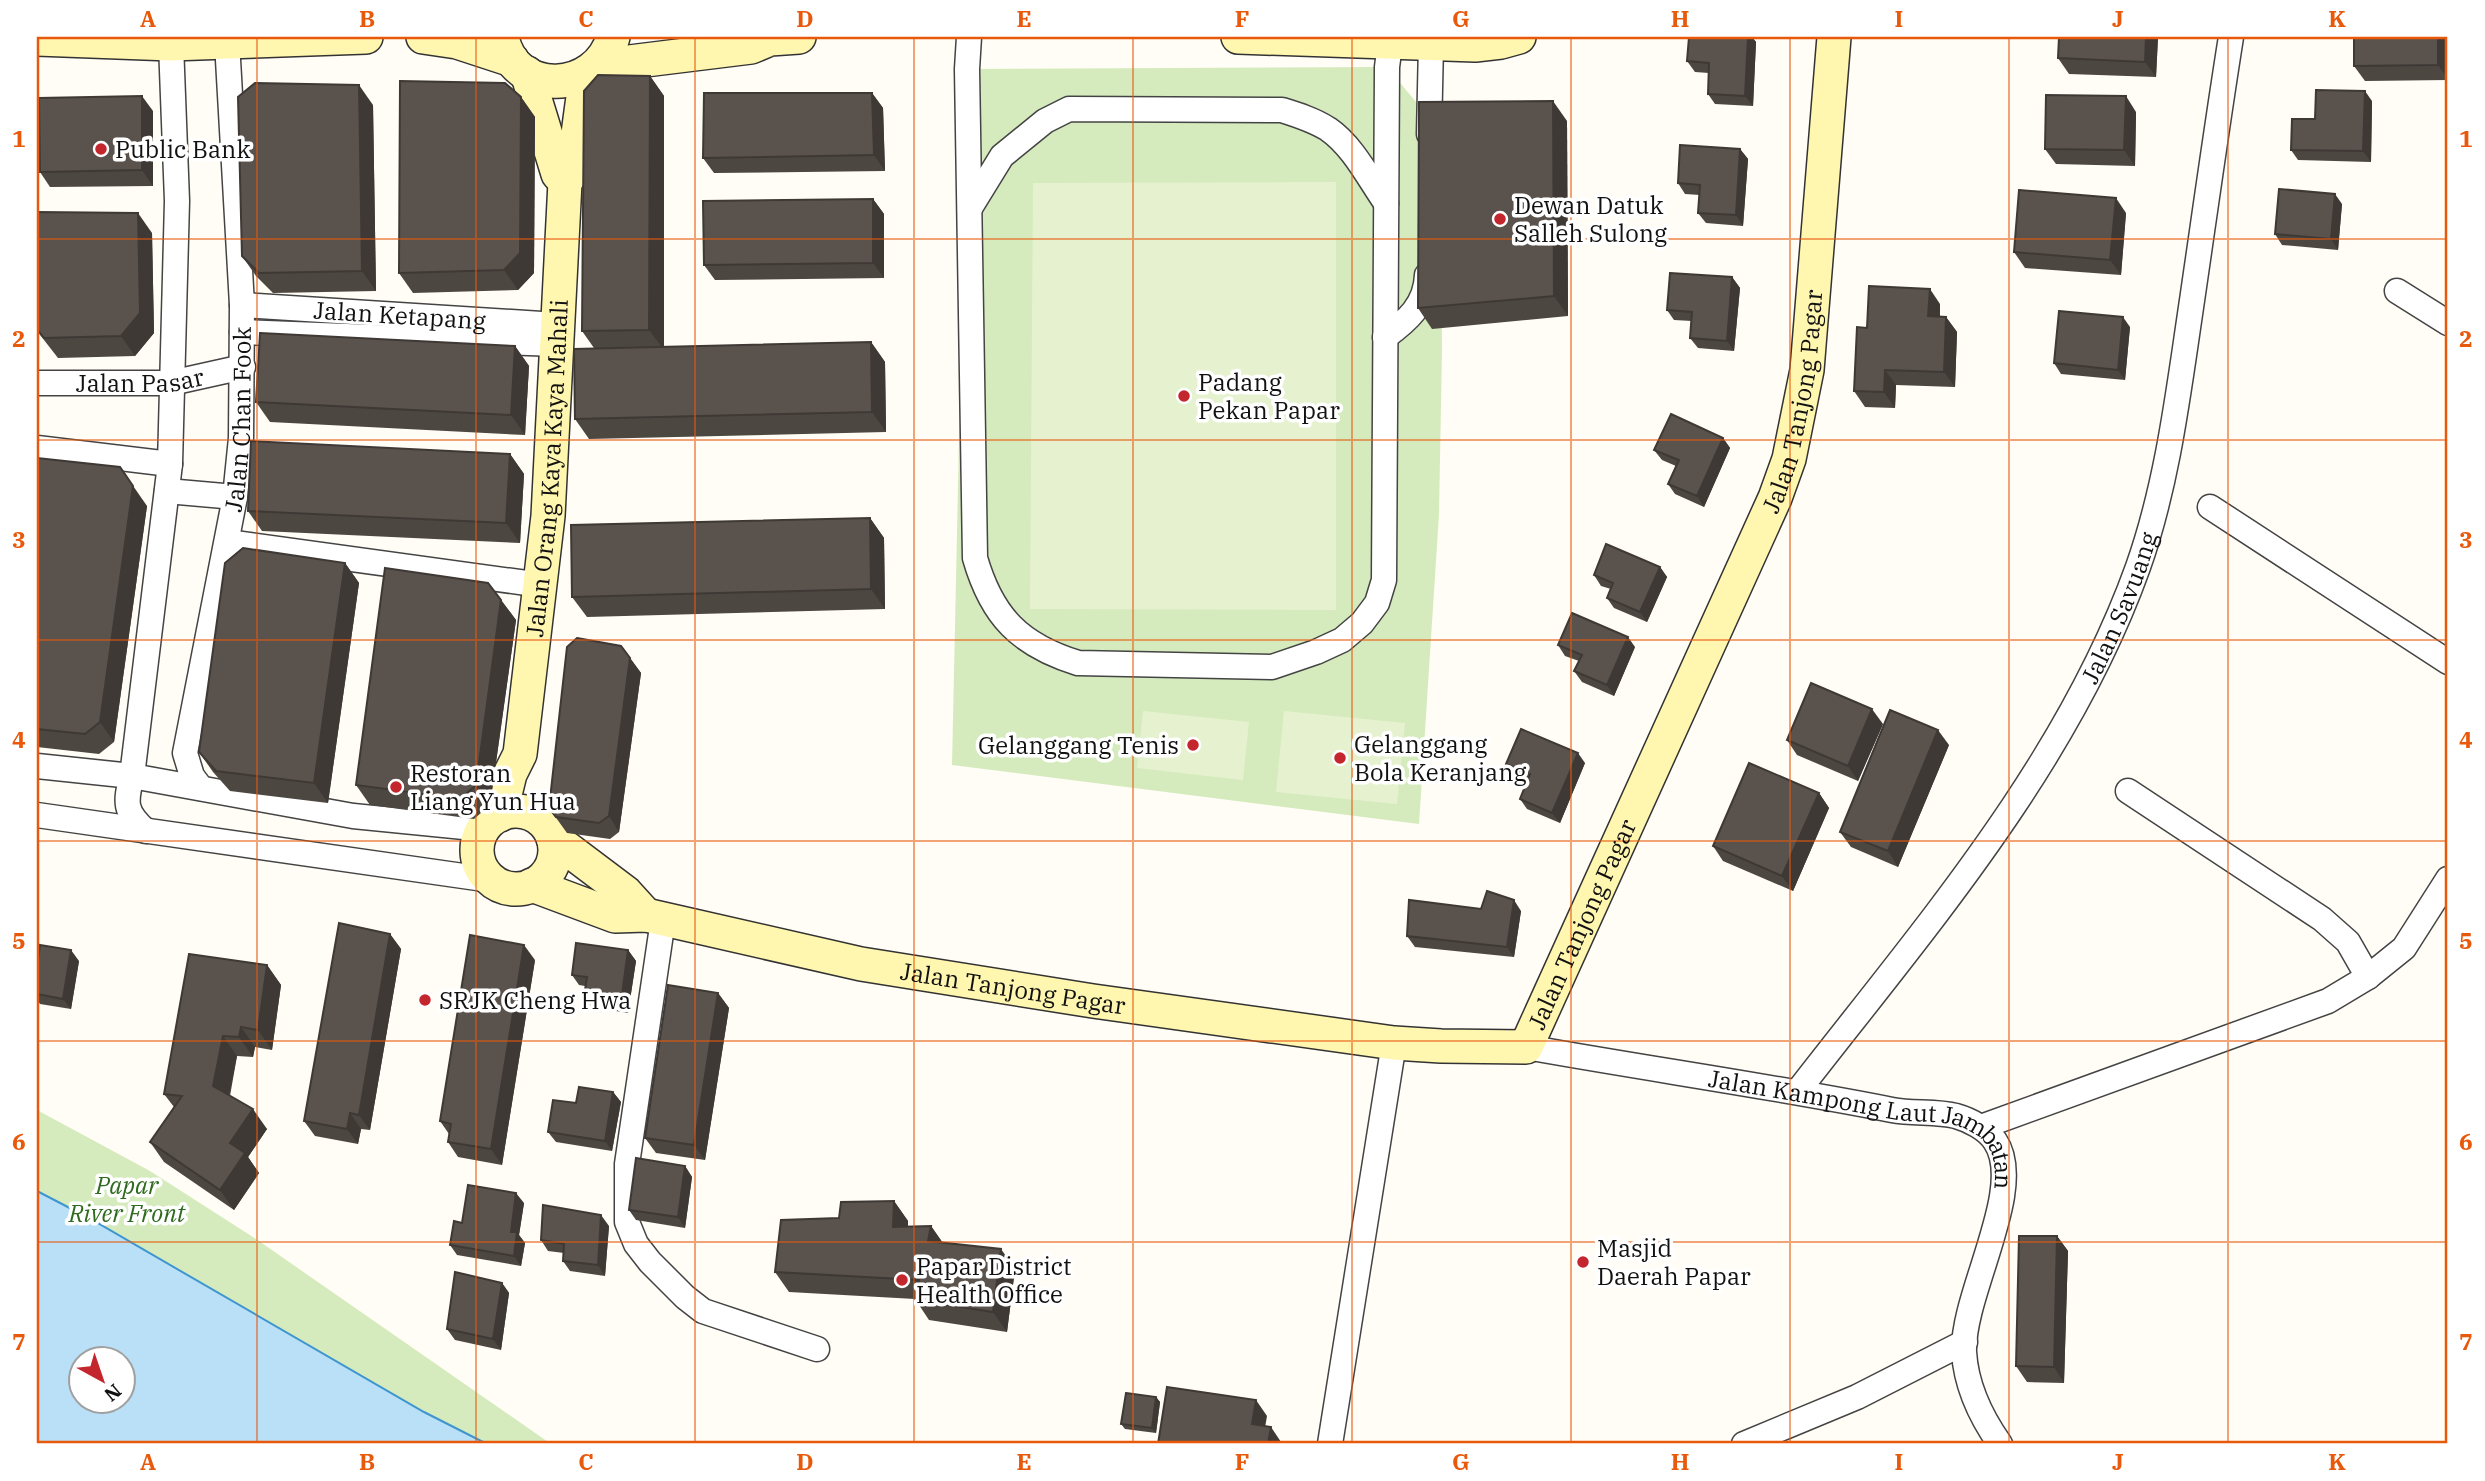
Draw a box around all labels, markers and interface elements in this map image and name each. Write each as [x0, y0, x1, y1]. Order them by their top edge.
text: A [140, 3, 156, 33]
text: B [359, 3, 375, 33]
text: C [578, 3, 594, 33]
text: D [796, 3, 814, 33]
text: E [1016, 3, 1032, 33]
text: F [1235, 3, 1249, 33]
text: G [1452, 3, 1470, 33]
text: H [1671, 3, 1689, 33]
text: I [1895, 3, 1903, 33]
text: J [2112, 3, 2124, 33]
text: K [2328, 3, 2346, 33]
text: 1 [12, 123, 26, 153]
text: 1 [2459, 123, 2473, 153]
place label: Public Bank [115, 133, 250, 165]
marker: Public Bank [93, 141, 109, 157]
place label: Dewan Datuk Salleh Sulong [1514, 189, 1667, 249]
marker: Dewan Datuk Salleh Sulong [1492, 211, 1508, 227]
street label: Jalan Tanjong Pagar [1754, 288, 1829, 518]
street label: Jalan Ketapang [313, 294, 487, 336]
street label: Jalan Orang Kaya Kaya Mahali [518, 298, 575, 638]
text: 2 [12, 323, 26, 353]
text: 2 [2459, 323, 2473, 353]
street label: Jalan Chan Fook [217, 326, 258, 514]
street label: Jalan Pasar [76, 360, 207, 399]
place label: Padang Pekan Papar [1198, 366, 1340, 426]
marker: Padang Pekan Papar [1176, 388, 1192, 404]
text: 3 [12, 524, 26, 554]
text: 3 [2459, 524, 2473, 554]
street label: Jalan Savuang [2073, 528, 2164, 689]
text: 4 [12, 724, 26, 754]
text: 4 [2459, 724, 2473, 754]
place label: Gelanggang Bola Keranjang [1354, 728, 1527, 788]
place label: Gelanggang Tenis [978, 729, 1179, 761]
marker: Gelanggang Tenis [1185, 737, 1201, 753]
marker: Gelanggang Bola Keranjang [1332, 750, 1348, 766]
place label: Restoran Liang Yun Hua [410, 757, 576, 817]
marker: Restoran Liang Yun Hua [388, 779, 404, 795]
street label: Jalan Tanjong Pagar [1520, 814, 1643, 1034]
text: 5 [12, 925, 26, 955]
text: 5 [2459, 925, 2473, 955]
street label: Jalan Tanjong Pagar [898, 955, 1128, 1021]
place label: SRJK Cheng Hwa [439, 984, 631, 1016]
marker: SRJK Cheng Hwa [417, 992, 433, 1008]
street label: Jalan Kampong Laut Jambatan [1706, 1062, 2020, 1190]
text: 6 [12, 1126, 26, 1156]
text: 6 [2459, 1126, 2473, 1156]
park label: Papar River Front [68, 1169, 187, 1229]
place label: Masjid Daerah Papar [1597, 1232, 1751, 1292]
place label: Papar District Health Office [916, 1250, 1072, 1310]
marker: Masjid Daerah Papar [1575, 1254, 1591, 1270]
marker: Papar District Health Office [894, 1272, 910, 1288]
text: 7 [12, 1326, 26, 1356]
text: 7 [2459, 1326, 2473, 1356]
north arrow [66, 1344, 136, 1414]
text: N [99, 1379, 126, 1407]
text: A [140, 1446, 156, 1476]
text: B [359, 1446, 375, 1476]
text: C [578, 1446, 594, 1476]
text: D [796, 1446, 814, 1476]
text: E [1016, 1446, 1032, 1476]
text: F [1235, 1446, 1249, 1476]
text: G [1452, 1446, 1470, 1476]
text: H [1671, 1446, 1689, 1476]
text: I [1895, 1446, 1903, 1476]
text: J [2112, 1446, 2124, 1476]
text: K [2328, 1446, 2346, 1476]

